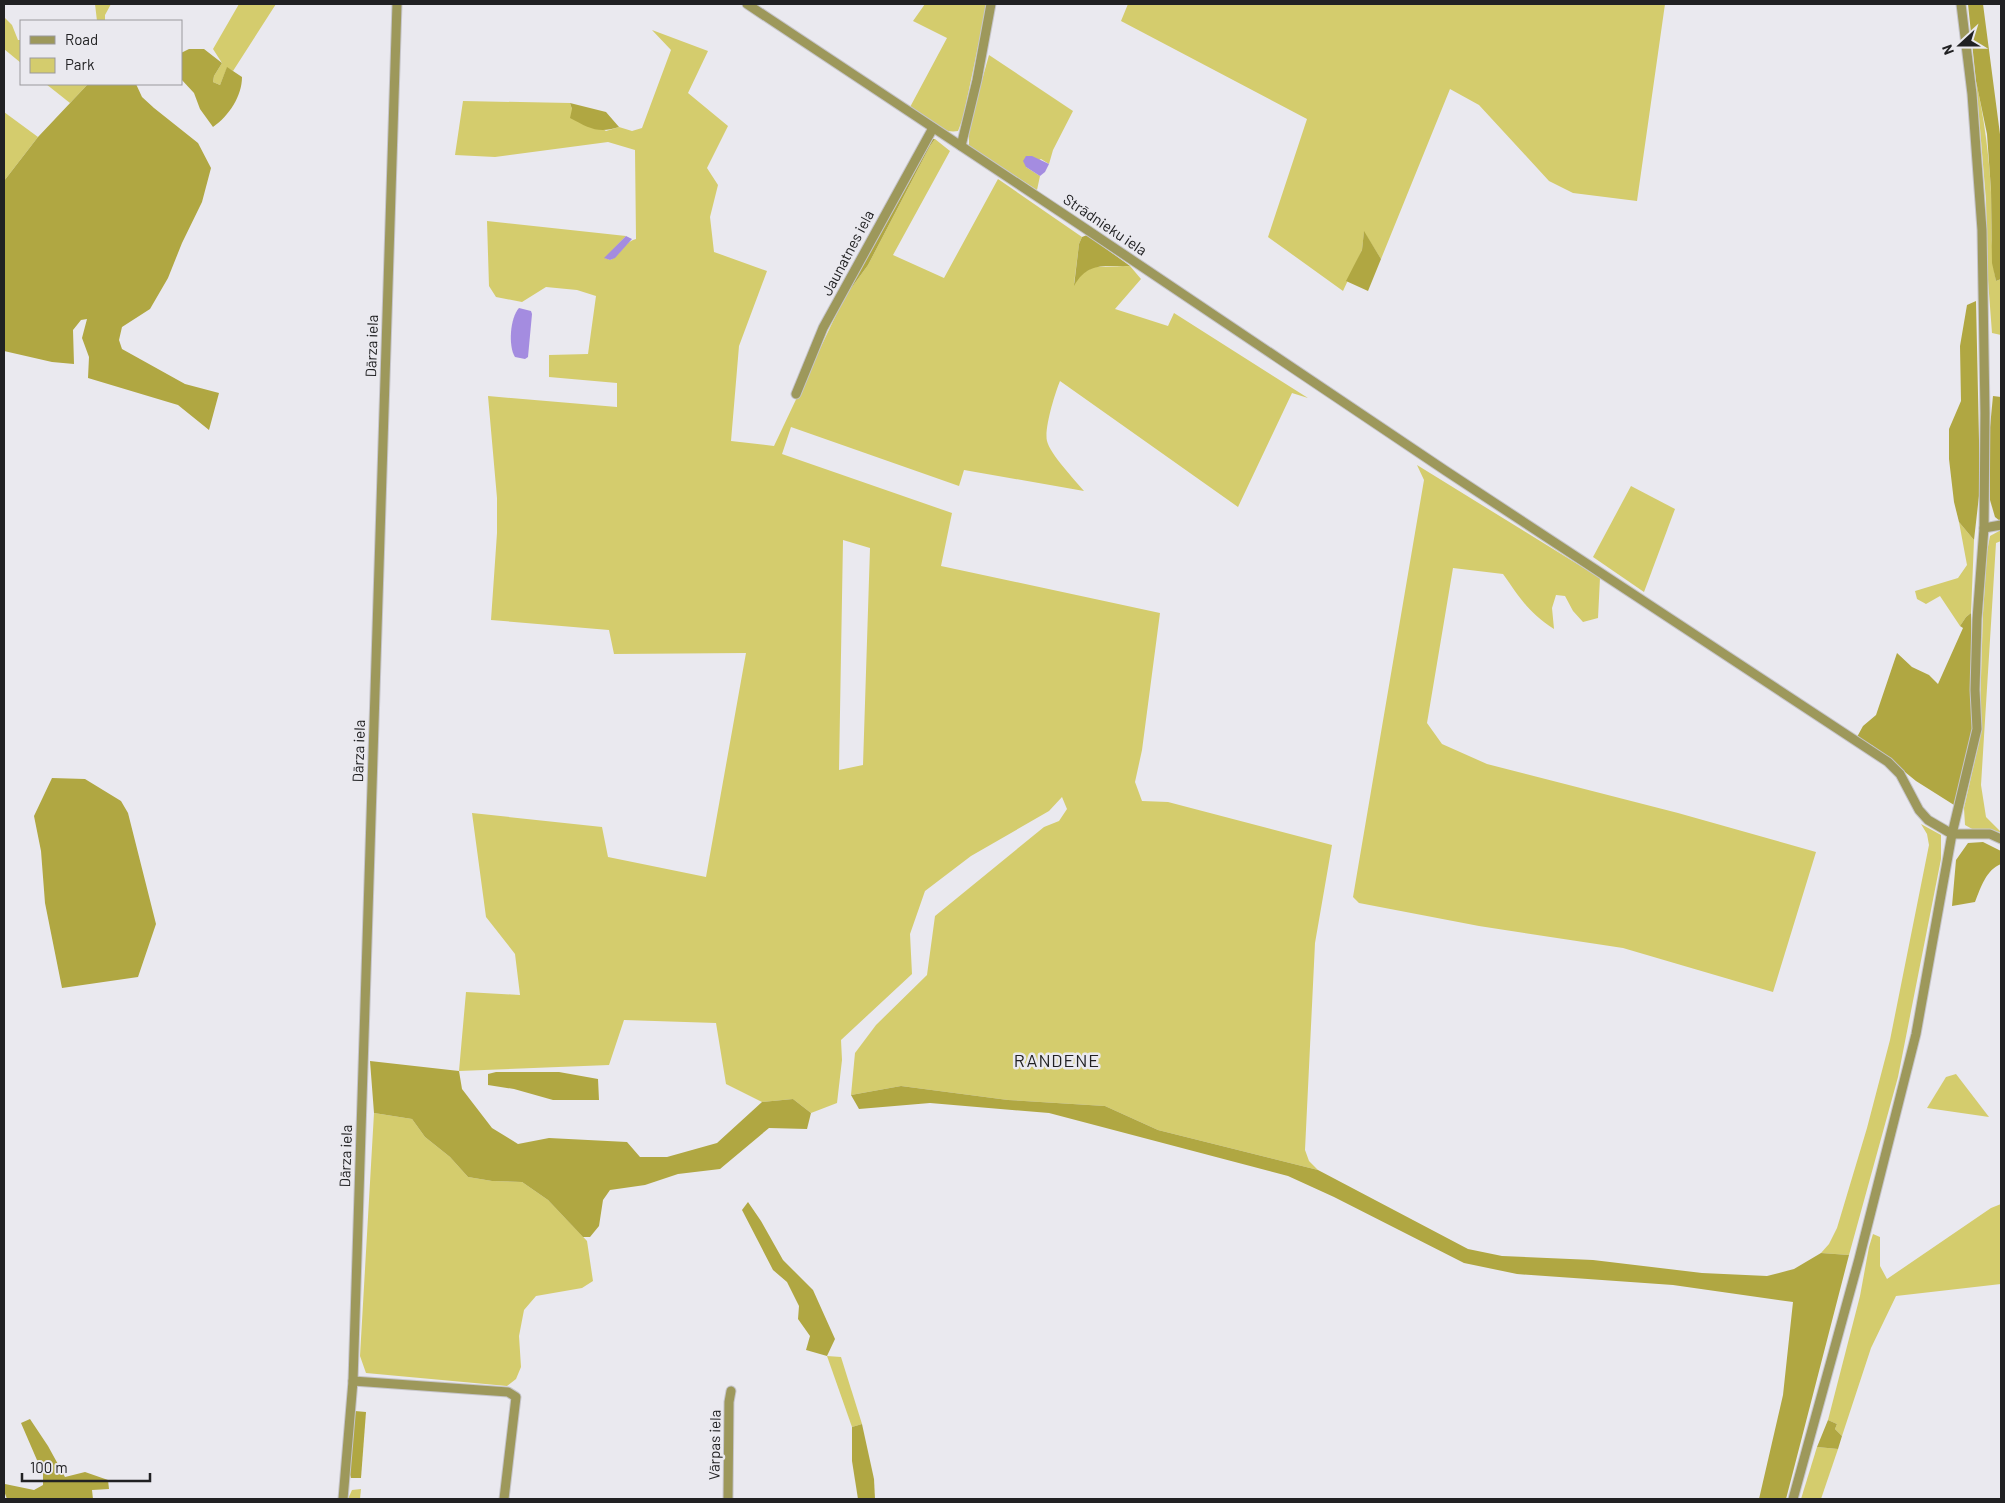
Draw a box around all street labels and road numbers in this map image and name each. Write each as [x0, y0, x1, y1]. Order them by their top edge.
street label: Strādnieku iela [1060, 190, 1151, 259]
street label: Jaunatnes iela [817, 207, 877, 298]
street label: Dārza iela [361, 314, 381, 378]
street label: Dārza iela [348, 719, 368, 783]
street label: Dārza iela [335, 1124, 355, 1188]
street label: Vārpas iela [704, 1410, 724, 1480]

